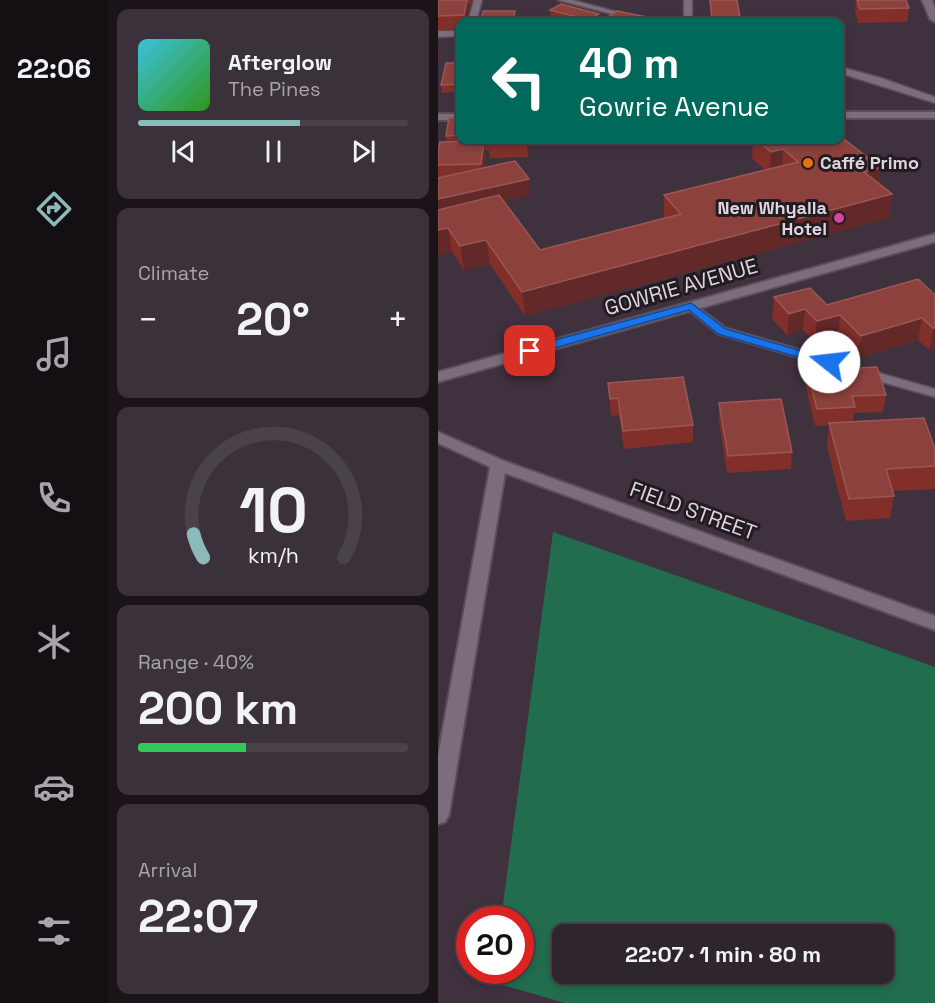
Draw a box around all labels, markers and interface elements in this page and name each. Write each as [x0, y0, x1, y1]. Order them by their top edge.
text: 40 m [579, 37, 679, 90]
icon: left [480, 42, 558, 120]
text: Afterglow [228, 48, 332, 76]
text: 22:06 [17, 51, 91, 86]
text: The Pines [228, 76, 321, 102]
text: Gowrie Avenue [579, 89, 770, 124]
icon: previous [167, 135, 200, 168]
icon: pause [257, 135, 290, 168]
icon: next [347, 135, 380, 168]
place label: Caffé Primo [820, 151, 919, 174]
marker: Caffé Primo [801, 156, 815, 170]
icon: directions [33, 188, 75, 230]
place label: New Whyalla Hotel [717, 196, 828, 240]
marker: New Whyalla Hotel [832, 211, 846, 225]
street label: GOWRIE AVENUE [601, 252, 761, 321]
text: Climate [138, 260, 209, 286]
text: 20° [236, 291, 310, 348]
text: − [138, 299, 158, 341]
text: + [388, 299, 408, 341]
pin [504, 325, 555, 376]
position arrow [797, 330, 861, 394]
icon: music [33, 333, 75, 375]
icon: arrive [513, 334, 546, 367]
text: 10 [239, 472, 307, 551]
street label: FIELD STREET [626, 475, 760, 546]
icon: phone [33, 477, 75, 519]
text: km/h [247, 543, 299, 570]
icon: climate [33, 621, 75, 663]
text: Range · 40% [138, 649, 254, 675]
text: 200 km [138, 680, 298, 737]
icon: car [33, 766, 75, 808]
text: Arrival [138, 857, 197, 883]
text: 22:07 [138, 888, 258, 945]
speed limit sign: 20 [456, 906, 534, 984]
icon: filters [33, 910, 75, 952]
text: 22:07 · 1 min · 80 m [625, 940, 821, 968]

